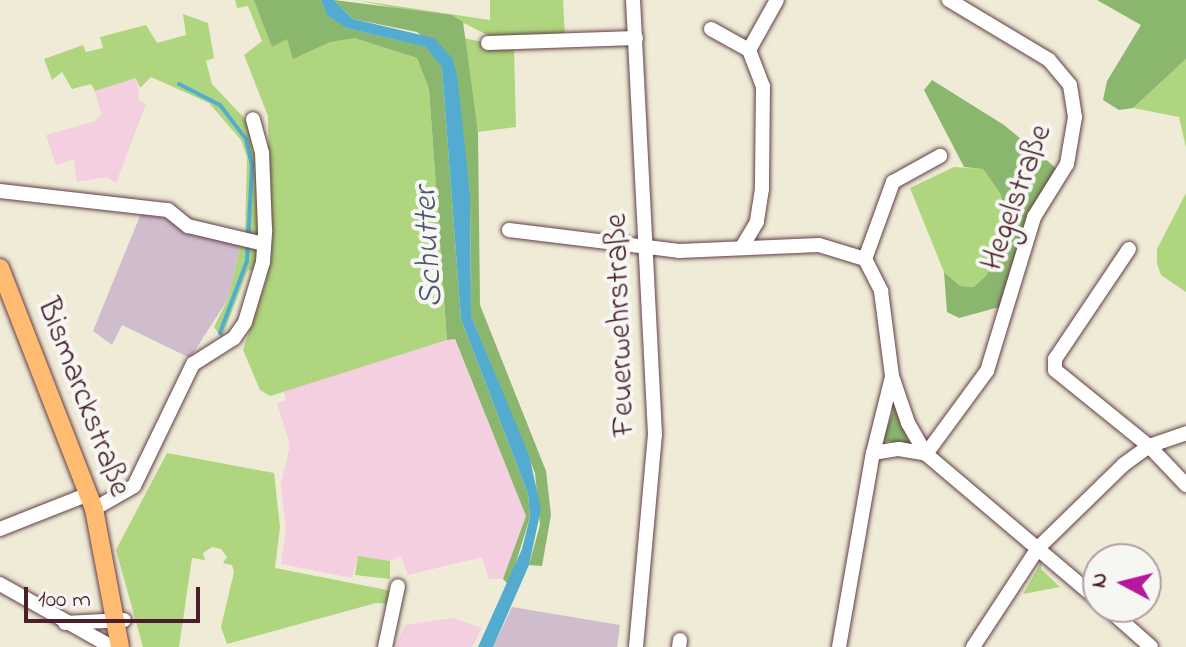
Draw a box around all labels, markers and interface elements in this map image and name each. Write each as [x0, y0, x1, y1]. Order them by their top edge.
street label: Hegelstraße [974, 120, 1062, 276]
water label: Schutter [406, 185, 454, 309]
street label: Feuerwehrstraße [599, 213, 645, 437]
street label: Bismarckstraße [27, 293, 137, 503]
north arrow [1082, 543, 1162, 623]
scale bar [28, 571, 204, 621]
text: N [1083, 571, 1117, 590]
text: 100 m [38, 583, 91, 618]

